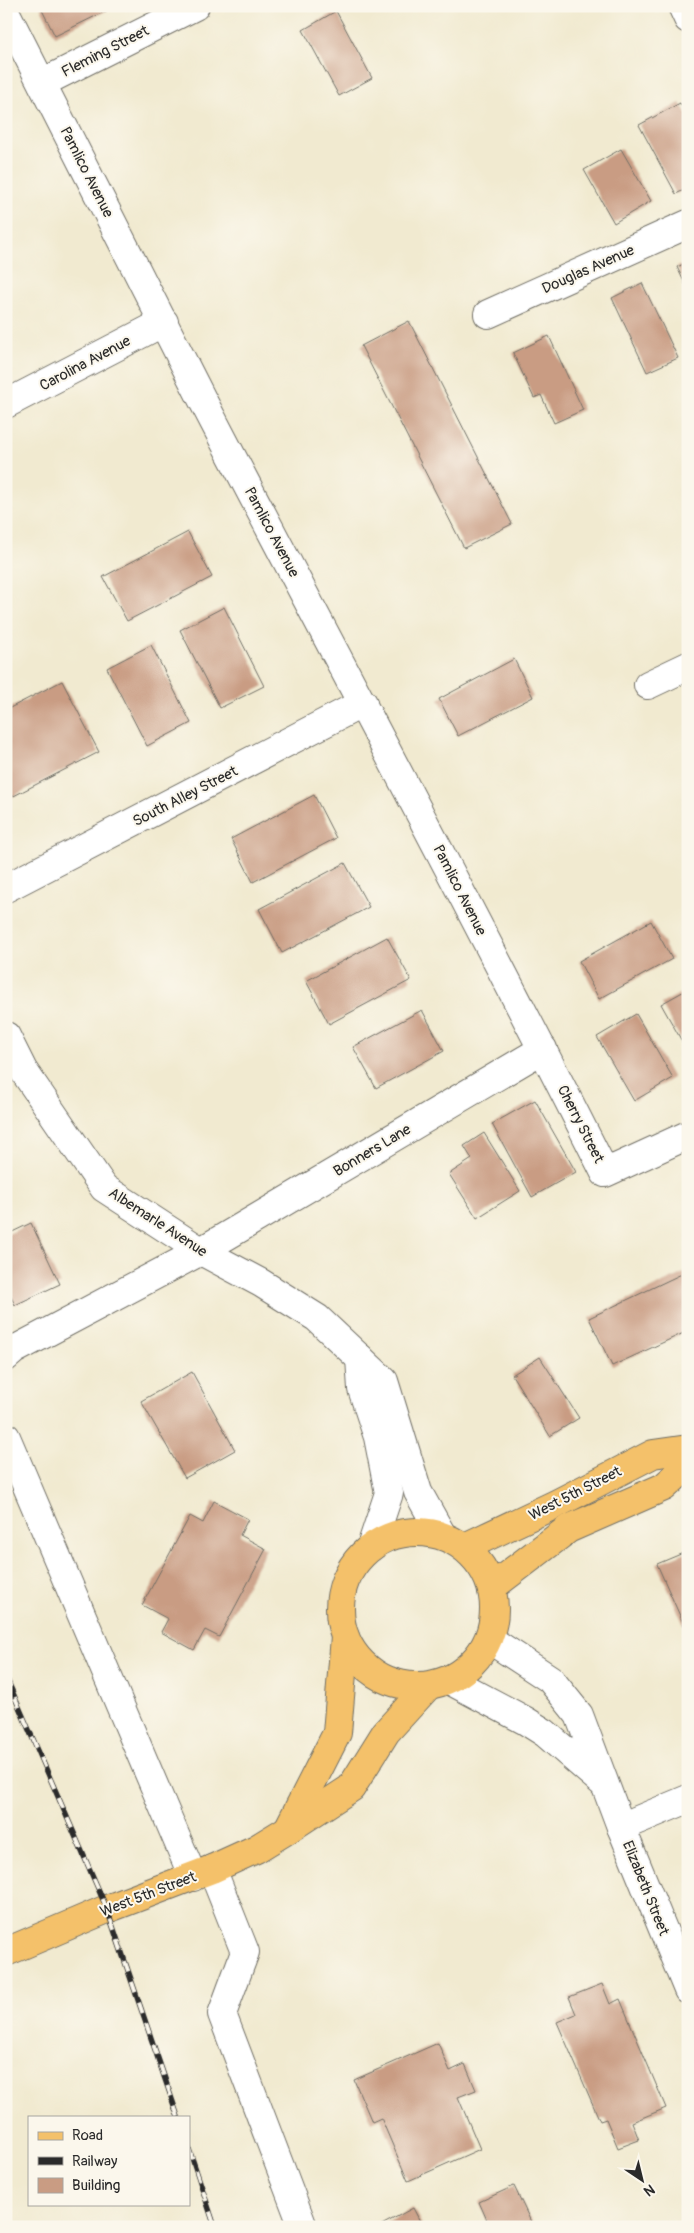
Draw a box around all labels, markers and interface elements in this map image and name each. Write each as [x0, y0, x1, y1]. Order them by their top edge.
street label: Fleming Street [58, 21, 153, 82]
street label: Pamlico Avenue [56, 124, 118, 221]
street label: Douglas Avenue [539, 240, 638, 298]
street label: Carolina Avenue [37, 331, 134, 395]
street label: Pamlico Avenue [240, 484, 304, 581]
street label: South Alley Street [130, 761, 242, 831]
street label: Pamlico Avenue [429, 842, 491, 939]
street label: Cherry Street [553, 1082, 609, 1167]
street label: Bonners Lane [330, 1120, 415, 1181]
street label: Albemarle Avenue [105, 1183, 211, 1262]
street label: West 5th Street [526, 1462, 626, 1525]
street label: Elizabeth Street [618, 1838, 674, 1939]
street label: West 5th Street [97, 1867, 200, 1921]
legend [28, 2116, 190, 2206]
text: Road [72, 2126, 103, 2145]
text: Railway [72, 2152, 118, 2171]
north arrow [616, 2156, 666, 2206]
text: Building [72, 2176, 120, 2195]
text: N [640, 2181, 658, 2200]

